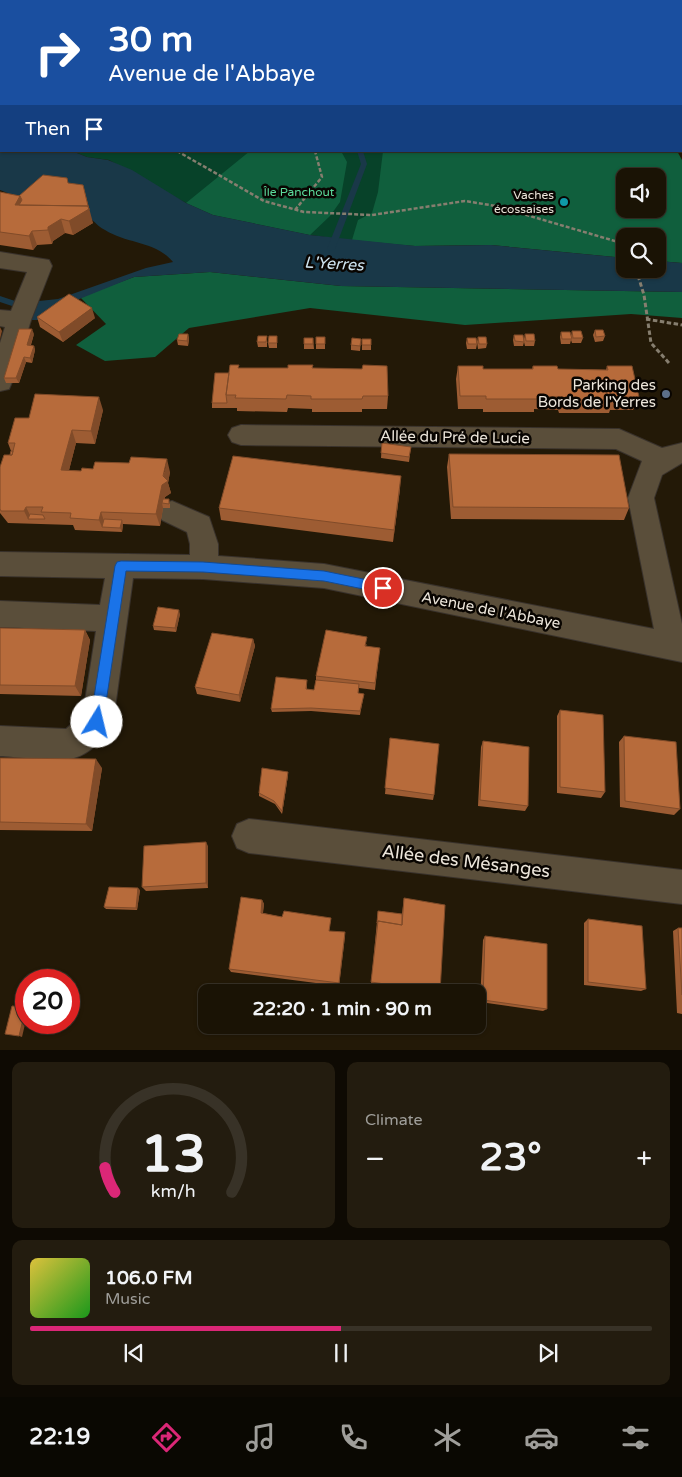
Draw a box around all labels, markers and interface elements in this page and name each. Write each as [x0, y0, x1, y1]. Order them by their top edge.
text: 30 m [108, 19, 193, 61]
icon: right [25, 20, 90, 85]
text: Avenue de l'Abbaye [108, 61, 315, 87]
icon: arrive [80, 115, 108, 143]
text: Then [25, 118, 70, 140]
map controls [616, 168, 666, 278]
button: sound [616, 168, 666, 218]
park label: Île Panchout [264, 185, 335, 199]
place label: Vaches écossaises [494, 188, 554, 216]
marker: Vaches écossaises [558, 196, 570, 208]
button: search [616, 228, 666, 278]
water label: L'Yerres [304, 252, 366, 276]
place label: Parking des Bords de l'Yerres [538, 376, 656, 411]
marker: Parking des Bords de l'Yerres [660, 388, 672, 400]
street label: Allée du Pré de Lucie [380, 427, 530, 447]
pin [362, 567, 404, 609]
icon: arrive [369, 574, 397, 602]
street label: Avenue de l'Abbaye [420, 588, 562, 632]
position arrow [70, 695, 122, 747]
street label: Allée des Mésanges [381, 840, 551, 882]
speed limit sign: 20 [15, 969, 80, 1034]
text: 22:20 · 1 min · 90 m [252, 998, 432, 1020]
text: Climate [365, 1110, 423, 1130]
text: 13 [141, 1123, 206, 1186]
text: 23° [480, 1135, 542, 1181]
text: − [365, 1142, 385, 1176]
text: + [636, 1142, 652, 1176]
text: km/h [151, 1181, 196, 1202]
text: 106.0 FM [105, 1267, 193, 1289]
text: Music [105, 1289, 150, 1309]
icon: previous [120, 1339, 148, 1367]
icon: pause [327, 1339, 355, 1367]
icon: next [534, 1339, 562, 1367]
icon: directions [149, 1420, 184, 1455]
icon: music [243, 1420, 278, 1455]
icon: phone [336, 1420, 371, 1455]
icon: climate [430, 1420, 465, 1455]
icon: car [524, 1420, 559, 1455]
icon: filters [618, 1420, 653, 1455]
text: 22:19 [29, 1424, 90, 1450]

